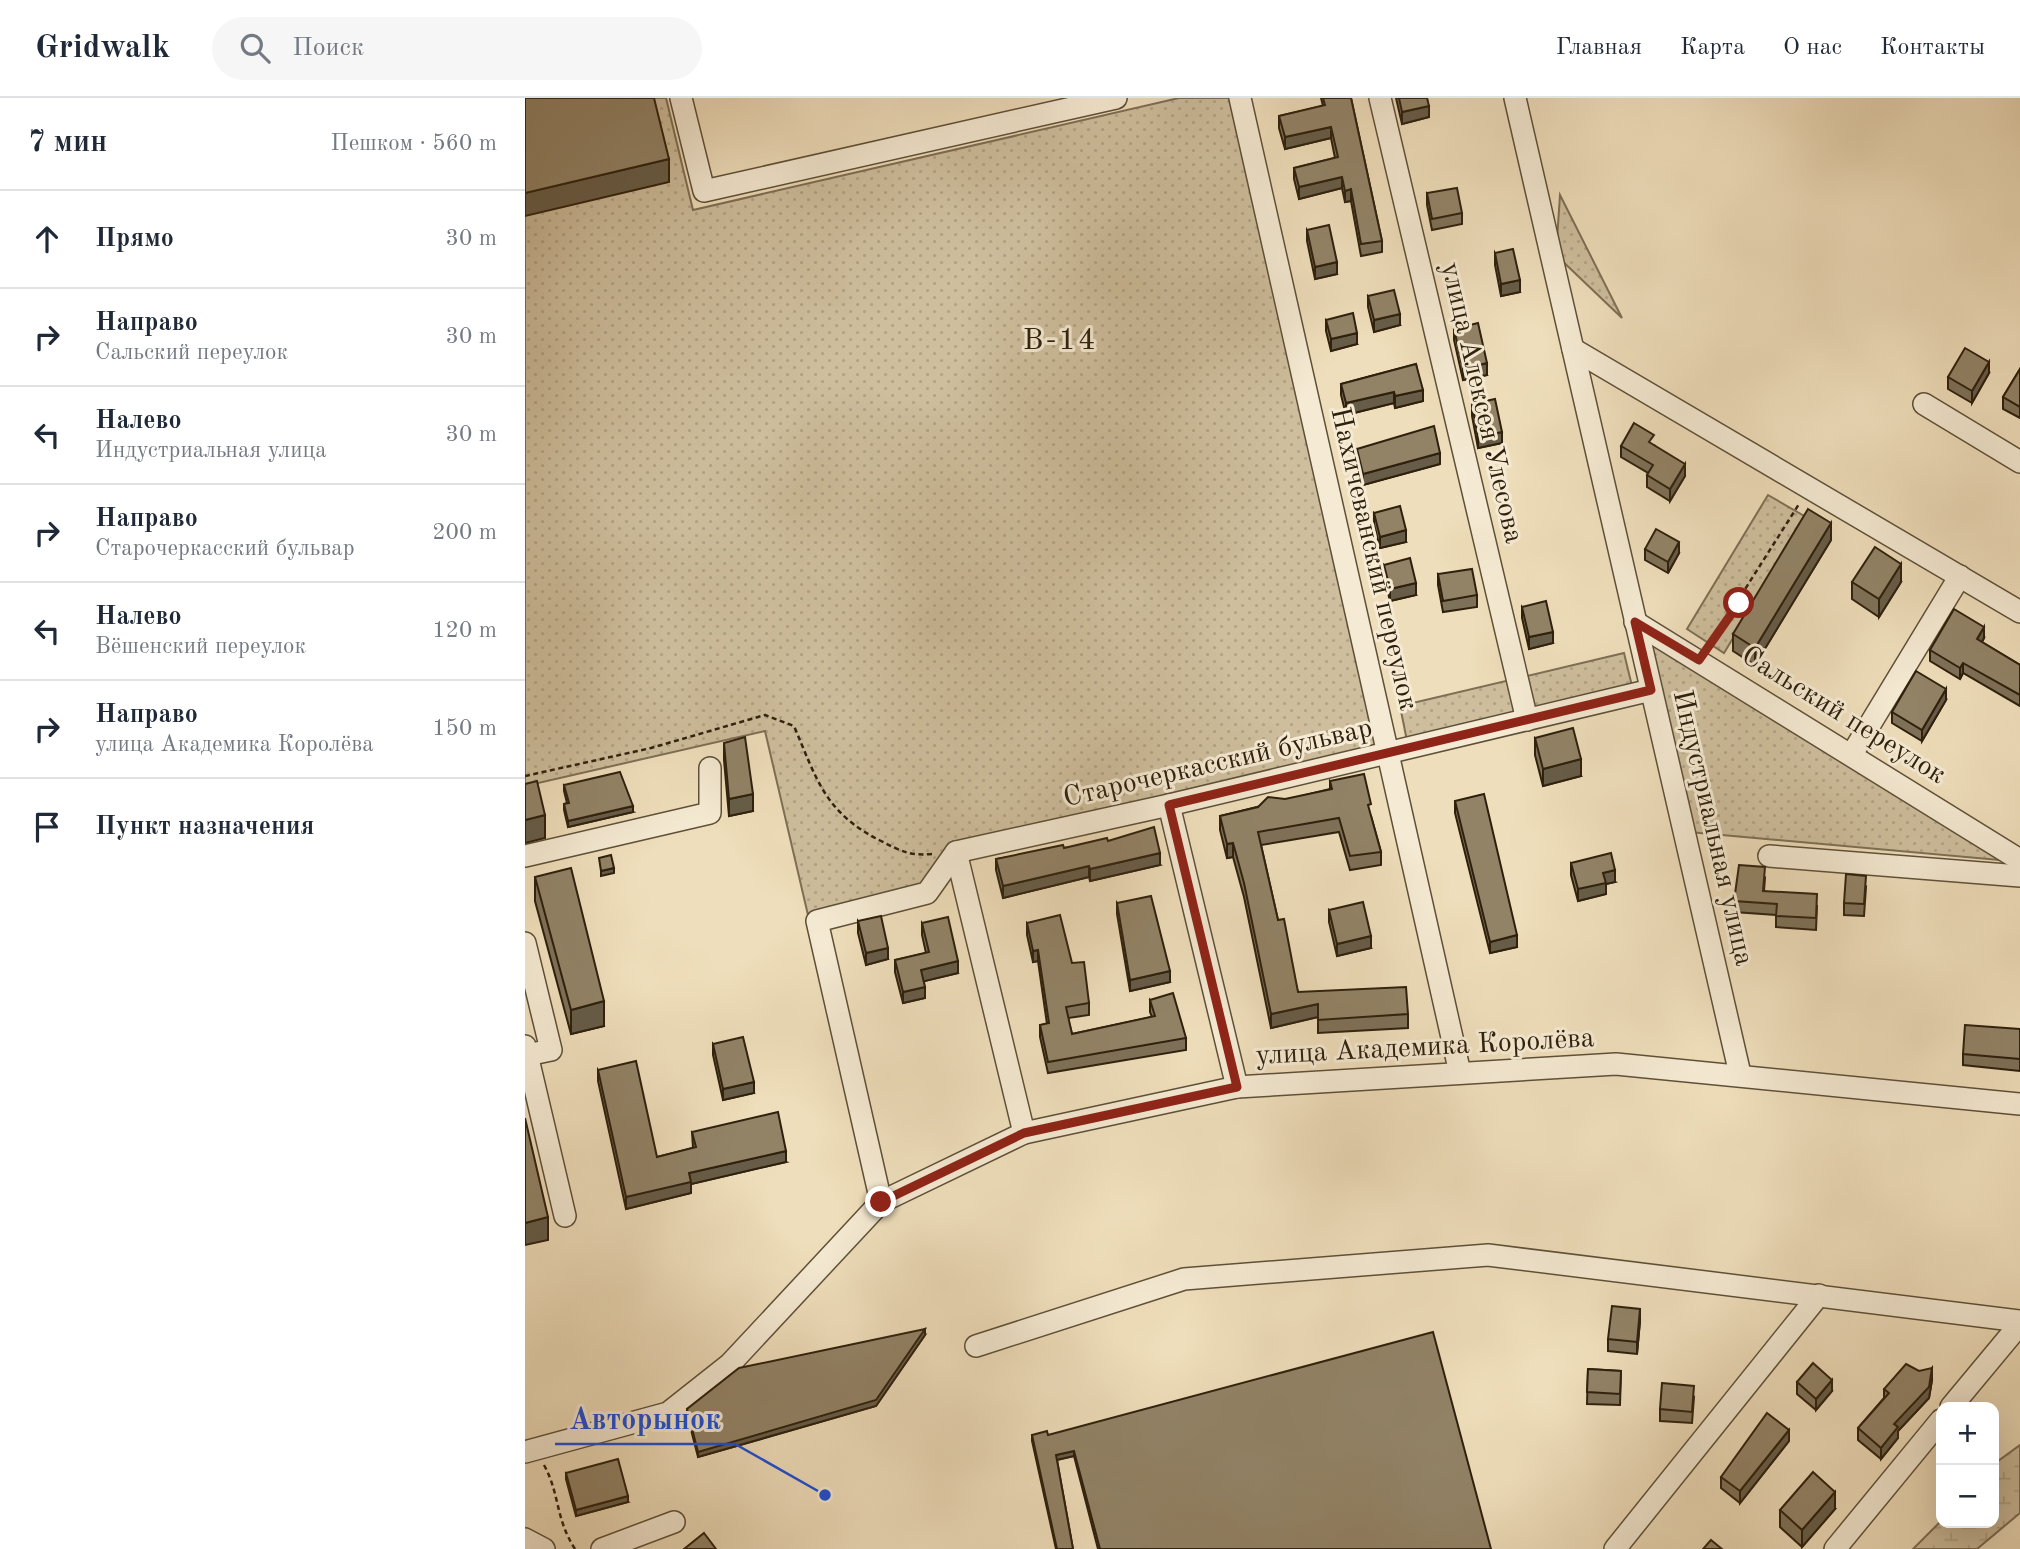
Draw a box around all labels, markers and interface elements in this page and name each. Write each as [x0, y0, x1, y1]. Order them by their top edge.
search box [212, 17, 702, 80]
icon: search [236, 29, 274, 67]
text: Gridwalk [35, 32, 170, 65]
text: Поиск [292, 35, 364, 61]
text: Главная [1556, 36, 1642, 60]
text: Карта [1680, 36, 1745, 60]
text: О нас [1783, 36, 1842, 60]
text: Контакты [1880, 36, 1985, 60]
text: 7 мин [28, 128, 107, 158]
text: Пешком · 560 m [331, 132, 497, 155]
icon: ahead [28, 220, 66, 258]
text: Прямо [95, 226, 174, 252]
text: 30 m [446, 227, 497, 250]
street label: улица Алексея Улесова [1435, 260, 1527, 546]
text: Направо [95, 310, 198, 336]
icon: right [28, 318, 66, 356]
text: 30 m [446, 325, 497, 348]
district label: В-14 [1023, 326, 1097, 356]
text: Сальский переулок [95, 341, 288, 364]
street label: Нахичеванский переулок [1324, 405, 1422, 713]
text: Налево [95, 408, 182, 434]
icon: left [28, 416, 66, 454]
text: 30 m [446, 423, 497, 446]
text: Индустриальная улица [95, 439, 327, 462]
text: Направо [95, 506, 198, 532]
icon: right [28, 514, 66, 552]
text: 200 m [432, 521, 497, 544]
text: Старочеркасский бульвар [95, 537, 355, 560]
route start [1723, 587, 1754, 618]
text: Налево [95, 604, 182, 630]
icon: left [28, 612, 66, 650]
text: 120 m [432, 619, 497, 642]
text: Вёшенский переулок [95, 635, 306, 658]
street label: Сальский переулок [1736, 642, 1950, 790]
street label: Индустриальная улица [1667, 688, 1757, 969]
text: Направо [95, 702, 198, 728]
icon: right [28, 710, 66, 748]
street label: Старочеркасский бульвар [1061, 715, 1375, 813]
text: 150 m [432, 717, 497, 740]
text: улица Академика Королёва [95, 733, 374, 756]
icon: arrive [28, 808, 66, 846]
text: Пункт назначения [95, 814, 314, 840]
street label: улица Академика Королёва [1255, 1025, 1595, 1071]
route end [865, 1186, 896, 1217]
callout: Авторынок [555, 1393, 735, 1444]
map controls [1936, 1402, 1999, 1528]
button: + [1936, 1402, 1999, 1465]
text: Авторынок [569, 1406, 721, 1436]
button: − [1936, 1465, 1999, 1528]

